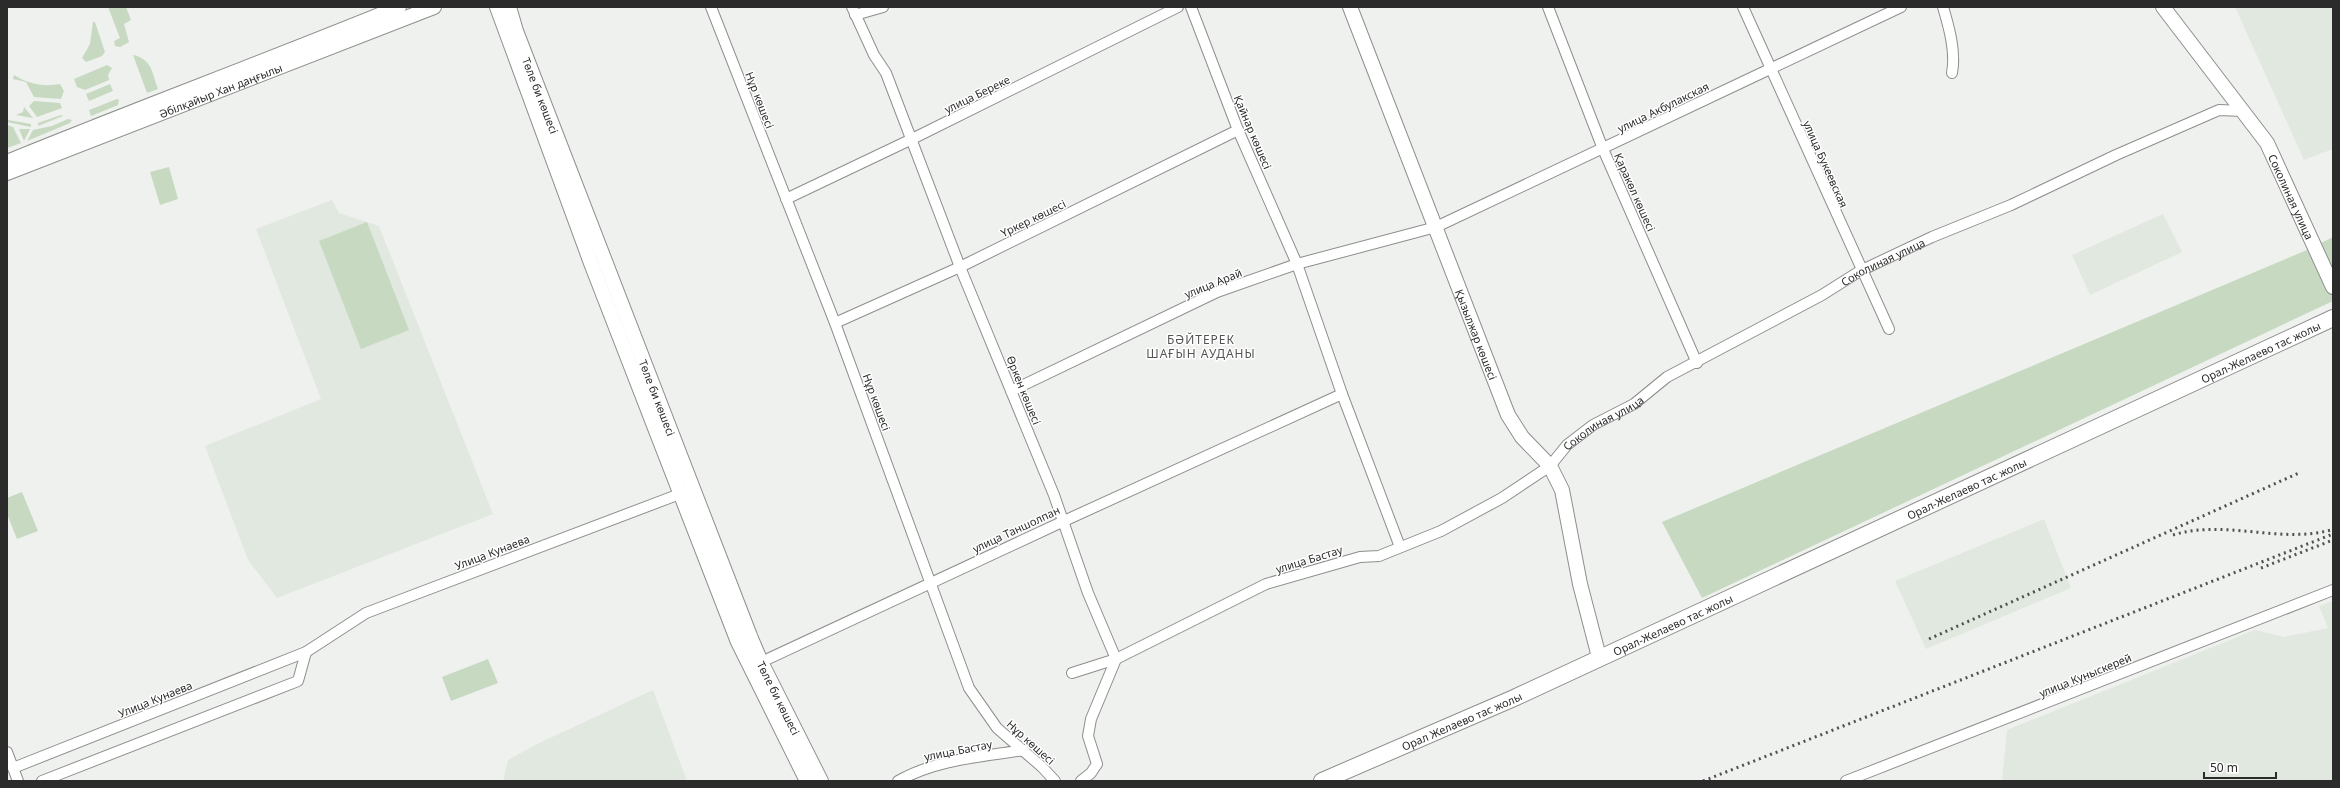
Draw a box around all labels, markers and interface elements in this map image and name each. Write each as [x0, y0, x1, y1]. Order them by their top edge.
street label: Төле би көшесі [519, 55, 562, 136]
street label: Әбілқайыр Хан даңғылы [157, 59, 284, 121]
street label: Нұр көшесі [742, 69, 778, 131]
street label: улица Береке [942, 72, 1012, 116]
street label: улица Акбулакская [1615, 78, 1711, 136]
street label: Қайнар көшесі [1231, 93, 1275, 171]
street label: улица Букеевская [1800, 118, 1852, 210]
street label: Қаракөл көшесі [1611, 150, 1659, 234]
street label: Соколиная улица [2265, 151, 2318, 242]
street label: Үркер көшесі [998, 196, 1068, 240]
street label: Соколиная улица [1838, 234, 1927, 289]
street label: улица Арай [1182, 265, 1244, 301]
street label: Қызылжар көшесі [1452, 287, 1501, 382]
street label: Орал-Желаево тас жолы [2198, 317, 2323, 386]
district label: БӘЙТЕРЕК ШАҒЫН АУДАНЫ [1146, 331, 1256, 362]
street label: Өркен көшесі [1003, 353, 1045, 427]
street label: Төле би көшесі [636, 357, 679, 438]
street label: Нұр көшесі [860, 371, 894, 433]
street label: Соколиная улица [1559, 392, 1646, 453]
street label: Орал-Желаево тас жолы [1904, 454, 2029, 522]
street label: улица Таншолпан [970, 502, 1062, 556]
street label: Улица Кунаева [453, 531, 531, 573]
street label: улица Бастау [1274, 542, 1345, 576]
street label: Орал-Желаево тас жолы [1610, 590, 1735, 659]
street label: улица Куныскерей [2037, 650, 2133, 700]
street label: Төле би көшесі [754, 658, 804, 737]
street label: Улица Кунаева [116, 677, 194, 721]
street label: Орал Желаево тас жолы [1399, 688, 1524, 753]
street label: Нұр көшесі [1004, 716, 1058, 768]
street label: улица Бастау [923, 736, 994, 764]
scale bar [2204, 754, 2276, 780]
text: 50 m [2210, 759, 2238, 776]

